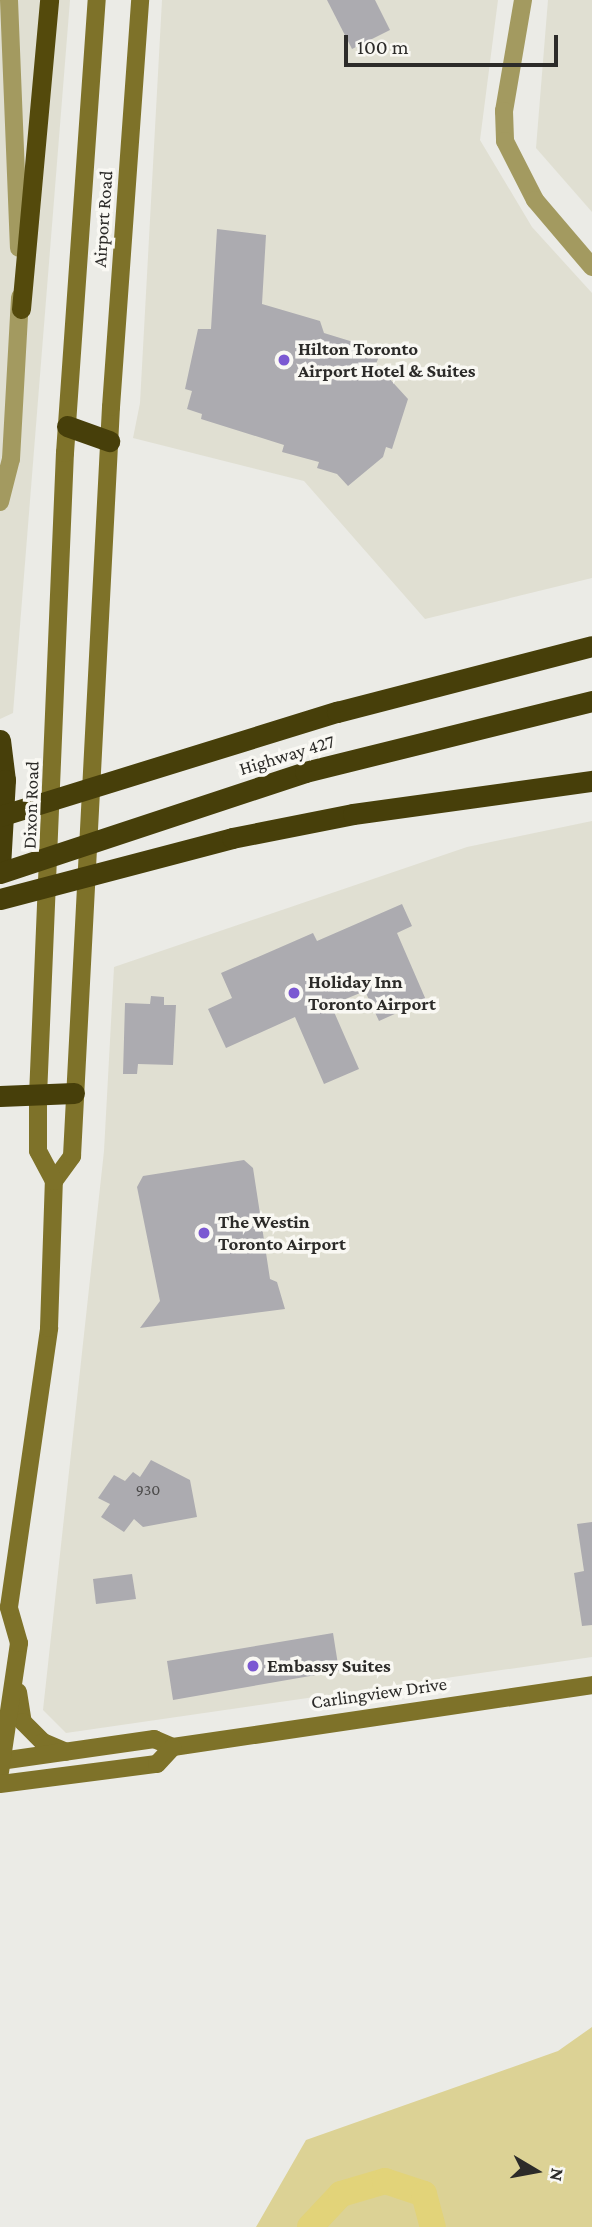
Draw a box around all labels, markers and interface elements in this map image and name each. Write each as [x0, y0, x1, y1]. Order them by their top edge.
scale bar [347, 21, 560, 65]
text: 100 m [357, 35, 409, 59]
street label: Airport Road [88, 170, 118, 268]
place label: Hilton Toronto Airport Hotel & Suites [298, 338, 475, 382]
marker: Hilton Toronto Airport Hotel & Suites [276, 352, 292, 368]
street label: Highway 427 [236, 730, 338, 780]
street label: Dixon Road [18, 761, 44, 849]
place label: Holiday Inn Toronto Airport [308, 971, 436, 1015]
marker: Holiday Inn Toronto Airport [286, 985, 302, 1001]
place label: The Westin Toronto Airport [218, 1211, 346, 1255]
marker: The Westin Toronto Airport [196, 1225, 212, 1241]
house number: 930 [136, 1480, 160, 1500]
place label: Embassy Suites [267, 1655, 391, 1677]
marker: Embassy Suites [245, 1658, 261, 1674]
street label: Carlingview Drive [310, 1672, 448, 1714]
north arrow [501, 2136, 571, 2206]
text: N [546, 2167, 569, 2183]

